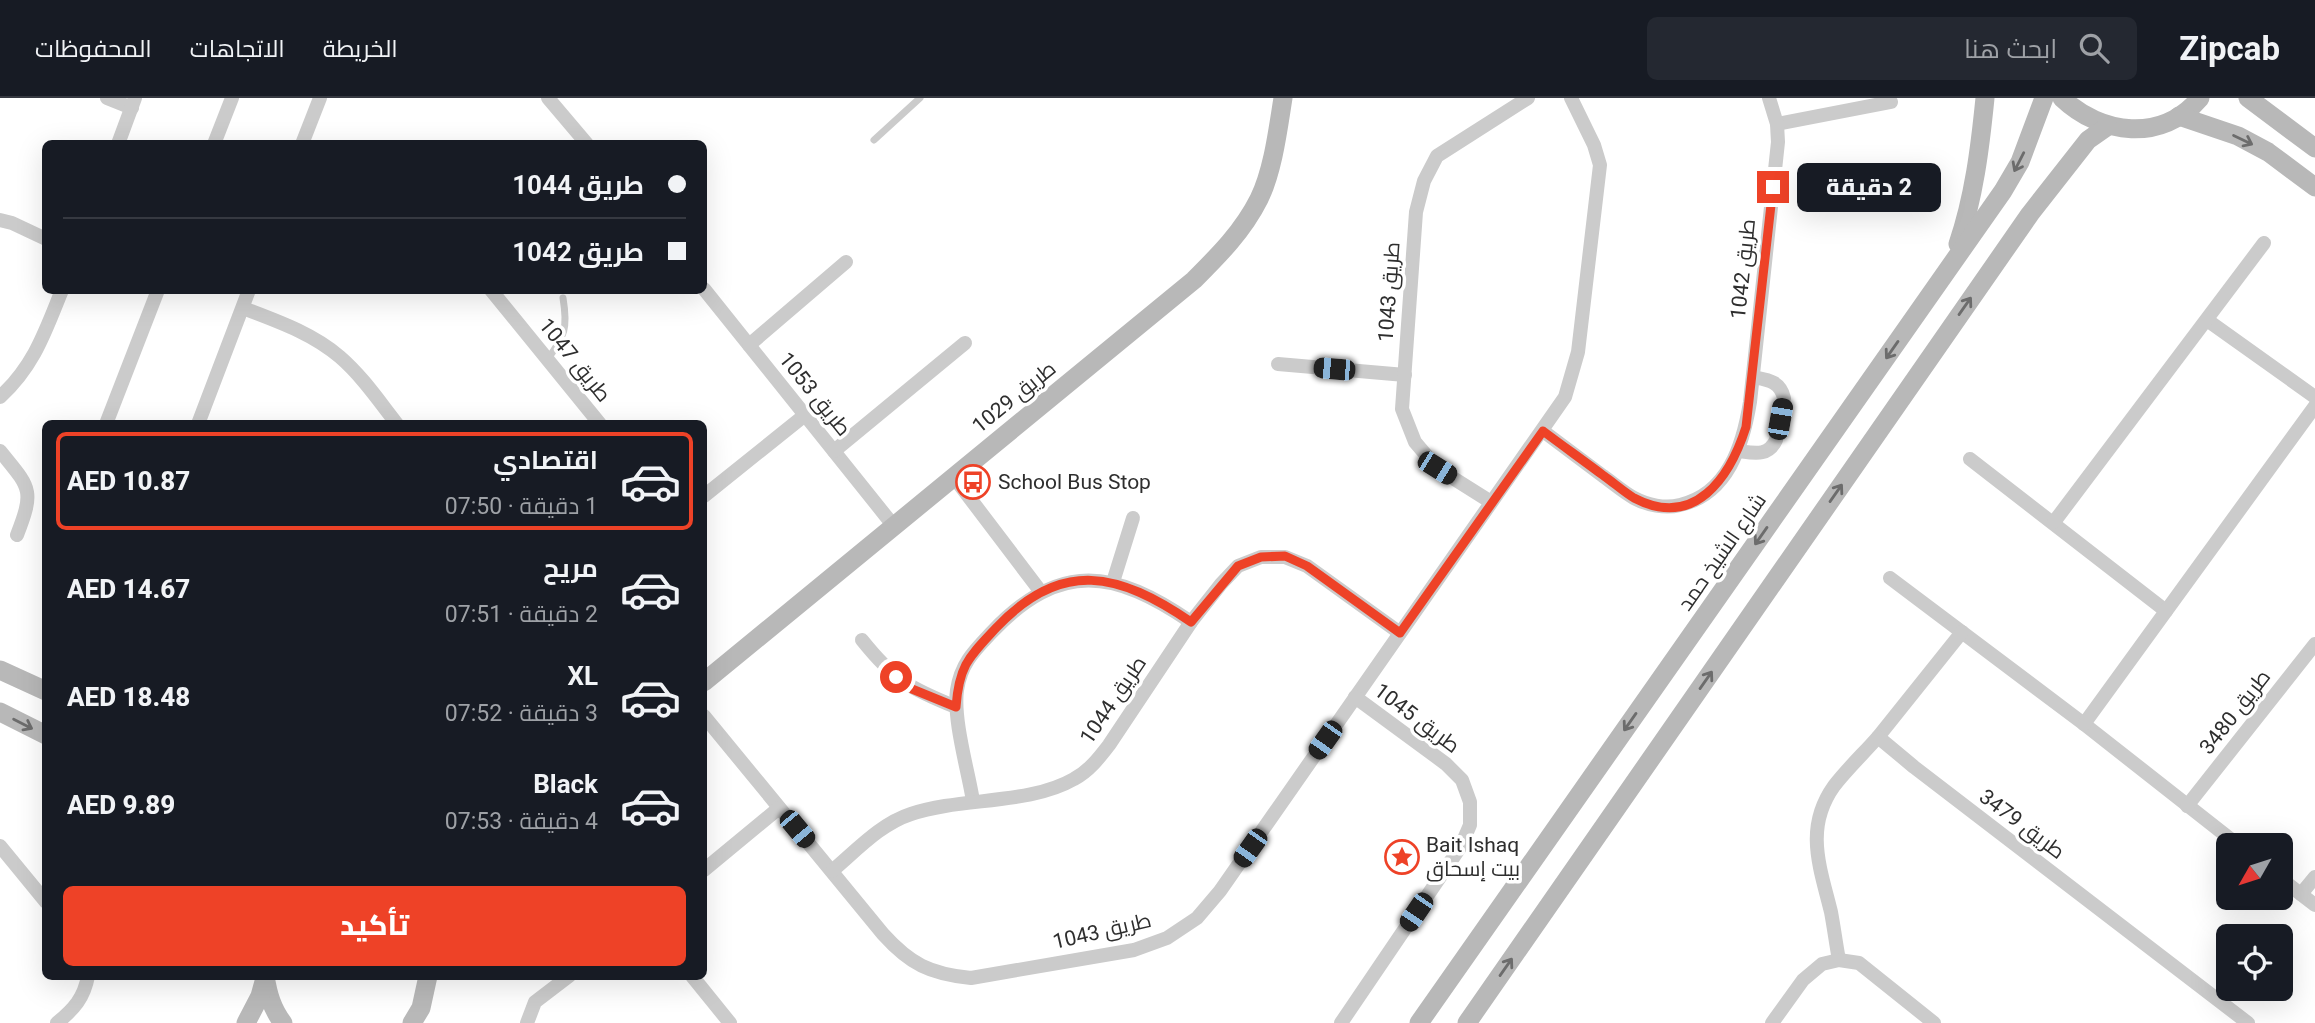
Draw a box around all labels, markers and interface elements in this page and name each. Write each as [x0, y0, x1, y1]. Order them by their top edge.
search box [1647, 17, 2137, 80]
icon: search [2075, 29, 2113, 67]
text: Zipcab [2179, 29, 2280, 68]
text: ابحث هنا [1964, 34, 2057, 64]
text: المحفوظات [35, 35, 152, 63]
text: الاتجاهات [190, 35, 285, 63]
text: الخريطة [323, 35, 398, 63]
one-way arrow [2232, 133, 2253, 147]
one-way arrow [2012, 151, 2026, 172]
callout: 2 دقيقة [1798, 162, 1941, 212]
text: طريق 1044 [512, 170, 644, 200]
route end [1757, 171, 1789, 203]
text: 2 دقيقة [1826, 174, 1912, 201]
street label: طريق 1042 [1726, 218, 1761, 320]
text: طريق 1042 [512, 237, 644, 267]
street label: طريق 1043 [1374, 241, 1405, 343]
one-way arrow [1958, 297, 1972, 316]
street label: طريق 1047 [533, 313, 616, 407]
one-way arrow [1884, 340, 1899, 359]
street label: طريق 1053 [773, 347, 856, 441]
street label: طريق 1029 [967, 356, 1061, 439]
car [1313, 357, 1356, 381]
car [1767, 396, 1794, 442]
text: اقتصادي [493, 445, 598, 475]
car [1414, 448, 1461, 488]
icon: car [619, 450, 682, 513]
bus stop icon: School Bus Stop [954, 463, 992, 501]
text: AED 10.87 [67, 466, 190, 496]
place label: School Bus Stop [998, 470, 1151, 494]
one-way arrow [1829, 484, 1843, 503]
street label: شارع الشيخ حمد [1673, 489, 1773, 616]
text: 1 دقيقة · 07:50 [445, 493, 598, 520]
one-way arrow [1754, 526, 1768, 545]
text: مريح [543, 553, 598, 583]
icon: car [619, 558, 682, 621]
text: AED 14.67 [67, 574, 190, 604]
text: 2 دقيقة · 07:51 [445, 601, 598, 628]
street label: طريق 1044 [1075, 652, 1152, 749]
text: XL [567, 661, 598, 691]
route start [880, 661, 912, 693]
street label: طريق 3480 [2195, 665, 2276, 760]
icon: car [619, 666, 682, 729]
one-way arrow [1699, 671, 1713, 690]
street label: طريق 1045 [1369, 678, 1464, 759]
text: AED 18.48 [67, 682, 190, 712]
text: 3 دقيقة · 07:52 [445, 700, 598, 727]
one-way arrow [1623, 712, 1637, 731]
one-way arrow [12, 717, 33, 731]
car [1305, 717, 1346, 763]
text: Black [533, 769, 598, 799]
icon: car [619, 774, 682, 837]
street label: طريق 3479 [1974, 784, 2069, 865]
text: AED 9.89 [67, 790, 175, 820]
car [776, 806, 819, 852]
text: 4 دقيقة · 07:53 [445, 808, 598, 835]
car [1230, 825, 1271, 871]
place label: Bait Ishaq بيت إسحاق [1426, 833, 1520, 882]
north arrow [2216, 833, 2292, 910]
map controls [2216, 833, 2293, 1001]
place icon: Bait Ishaq بيت إسحاق [1383, 838, 1421, 876]
button: تأكيد [63, 886, 686, 966]
car [1396, 889, 1437, 935]
street label: طريق 1043 [1050, 908, 1154, 955]
button: locate [2216, 924, 2293, 1001]
one-way arrow [1499, 958, 1513, 977]

